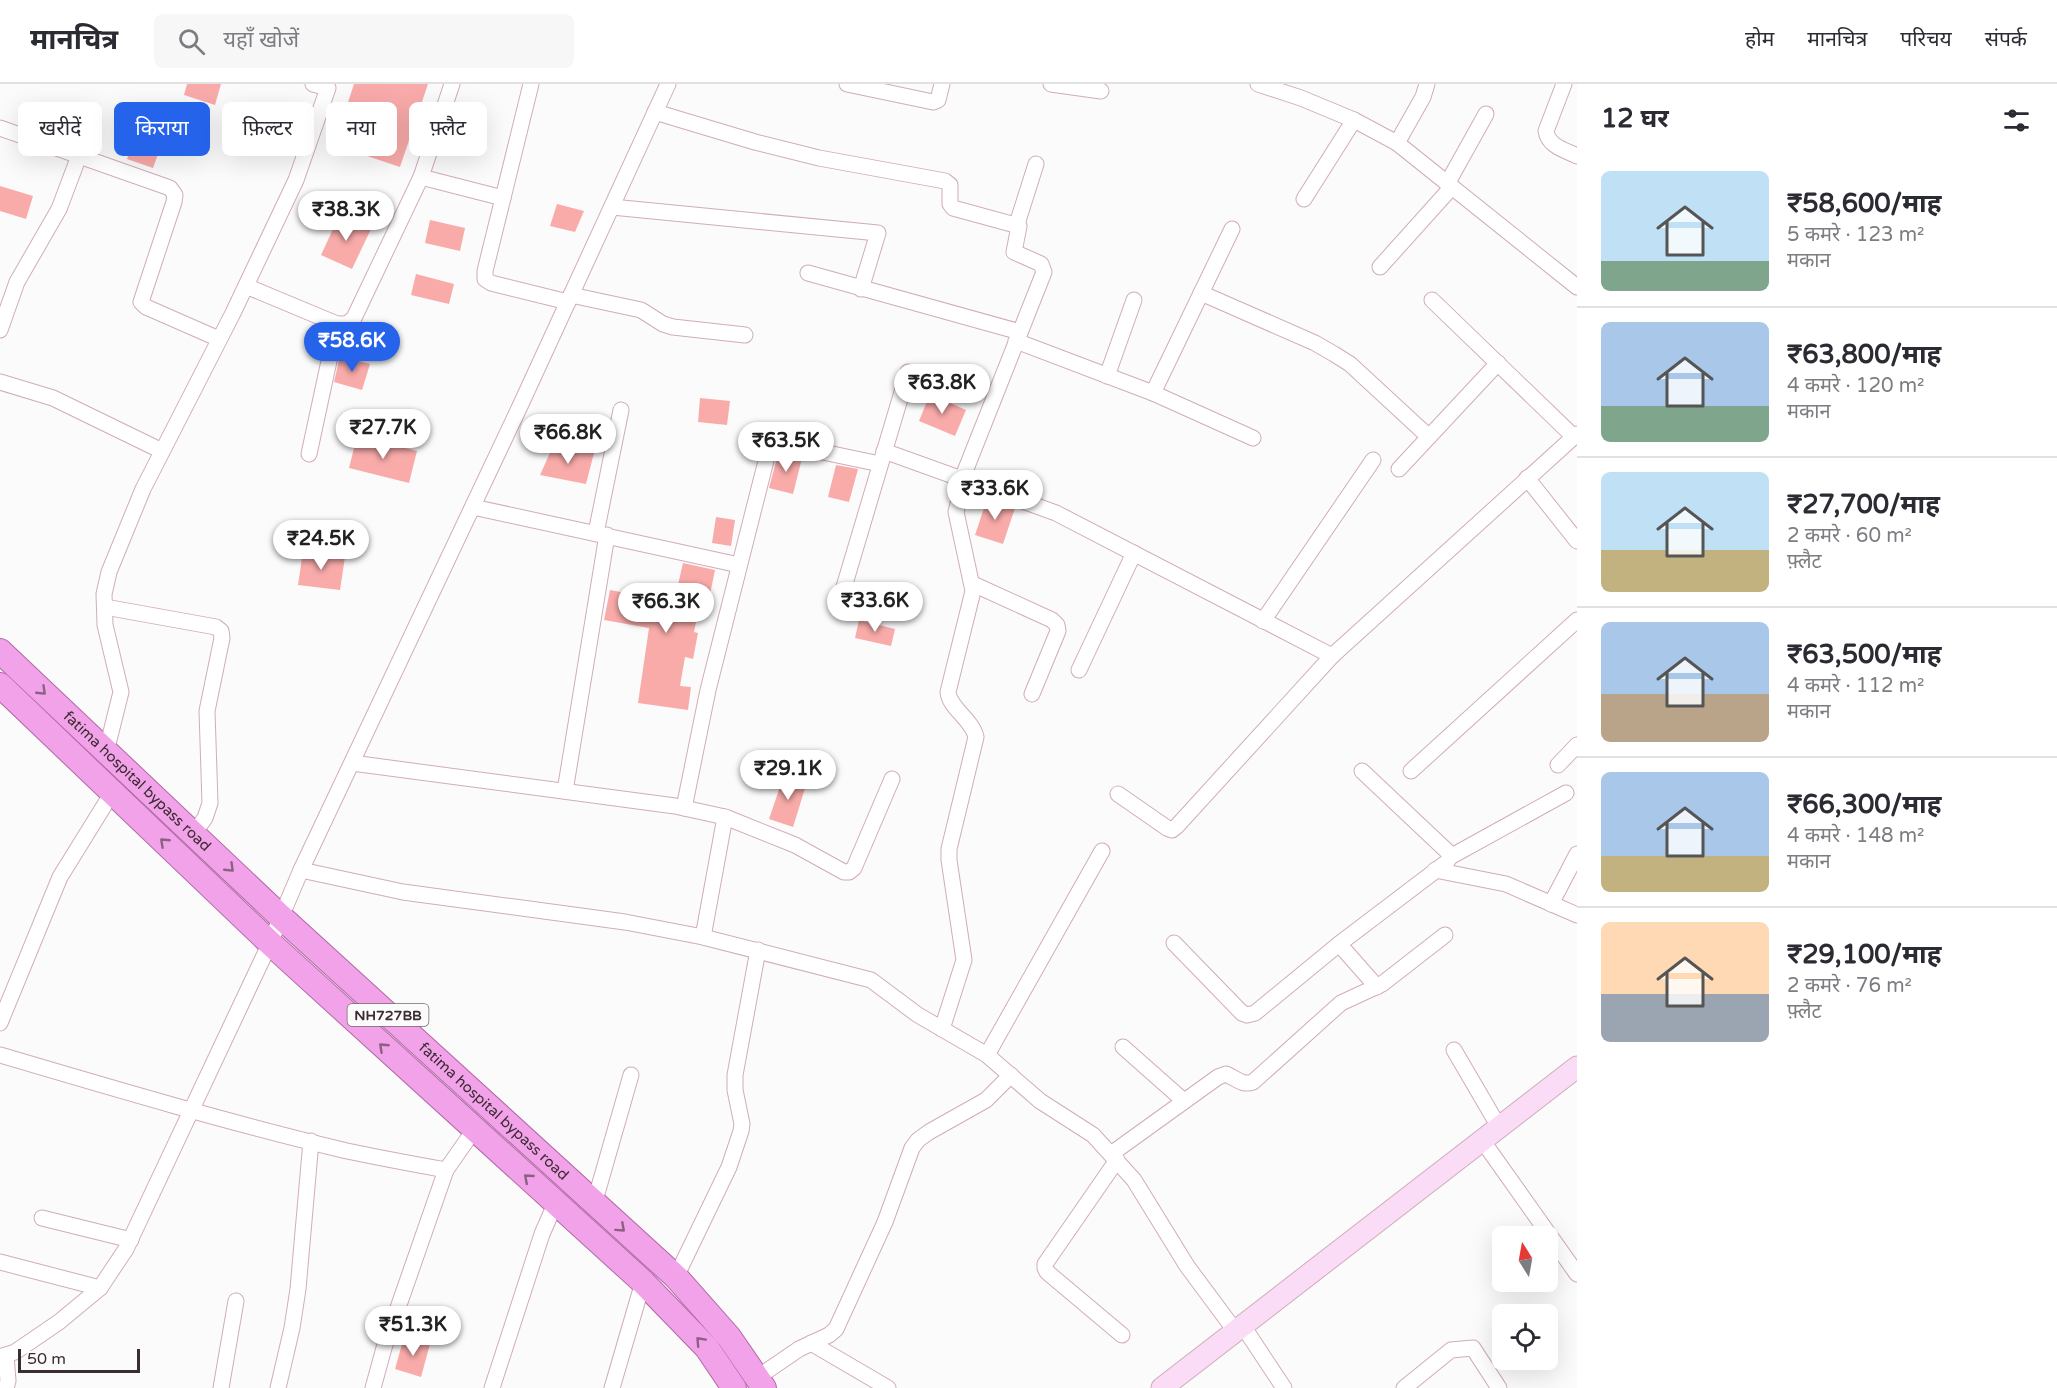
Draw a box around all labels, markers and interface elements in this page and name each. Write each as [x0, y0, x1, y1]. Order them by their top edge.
search box [154, 14, 574, 68]
text: मानचित्र [30, 23, 118, 57]
icon: search [175, 25, 208, 58]
text: यहाँ खोजें [223, 27, 299, 53]
text: होम [1745, 27, 1774, 52]
text: मानचित्र [1807, 27, 1867, 52]
text: परिचय [1900, 27, 1952, 52]
text: संपर्क [1985, 27, 2027, 52]
chip: खरीदें [18, 102, 102, 156]
chip: किराया [114, 102, 210, 156]
chip: फ़िल्टर [222, 102, 314, 156]
chip: नया [326, 102, 397, 156]
chip: फ़्लैट [409, 102, 487, 156]
text: 12 घर [1601, 103, 1669, 134]
icon: filters [2000, 104, 2033, 137]
text: ₹58,600/माह [1787, 188, 1941, 219]
pin: ₹38.3K [297, 191, 395, 242]
icon: home [1649, 195, 1721, 267]
text: ₹38.3K [312, 198, 380, 222]
text: 5 कमरे · 123 m² [1787, 223, 1925, 247]
text: मकान [1787, 249, 1831, 273]
pin: ₹58.6K [303, 322, 401, 373]
text: ₹58.6K [318, 329, 386, 353]
text: ₹63,800/माह [1787, 339, 1941, 370]
icon: home [1649, 346, 1721, 418]
pin: ₹63.8K [893, 364, 991, 415]
text: ₹63.8K [908, 371, 976, 395]
text: 4 कमरे · 120 m² [1787, 374, 1925, 398]
text: मकान [1787, 400, 1831, 424]
pin: ₹27.7K [334, 409, 432, 460]
pin: ₹66.8K [519, 414, 617, 465]
text: ₹27.7K [350, 416, 416, 440]
text: ₹66.8K [534, 421, 602, 445]
pin: ₹63.5K [737, 422, 835, 473]
text: ₹63.5K [752, 429, 820, 453]
pin: ₹33.6K [946, 470, 1044, 521]
text: ₹33.6K [961, 477, 1029, 501]
text: ₹27,700/माह [1787, 489, 1940, 520]
icon: home [1649, 496, 1721, 568]
pin: ₹24.5K [272, 520, 370, 571]
text: 2 कमरे · 60 m² [1787, 524, 1912, 548]
text: ₹24.5K [287, 527, 355, 551]
text: फ़्लैट [1787, 550, 1822, 574]
pin: ₹33.6K [826, 582, 924, 633]
pin: ₹66.3K [617, 583, 715, 634]
text: ₹33.6K [841, 589, 909, 613]
text: ₹66.3K [632, 590, 700, 614]
text: ₹63,500/माह [1787, 639, 1941, 670]
icon: home [1649, 646, 1721, 718]
text: 4 कमरे · 112 m² [1787, 674, 1925, 698]
one-way arrow [36, 684, 46, 695]
text: मकान [1787, 700, 1831, 724]
street label: fatima hospital bypass road [60, 707, 215, 855]
pin: ₹29.1K [739, 750, 837, 801]
text: ₹29.1K [754, 757, 822, 781]
text: ₹66,300/माह [1787, 789, 1941, 820]
icon: home [1649, 796, 1721, 868]
text: 4 कमरे · 148 m² [1787, 824, 1925, 848]
one-way arrow [160, 838, 171, 849]
text: मकान [1787, 850, 1831, 874]
one-way arrow [223, 860, 234, 871]
text: ₹29,100/माह [1787, 939, 1941, 970]
icon: home [1649, 946, 1721, 1018]
text: 2 कमरे · 76 m² [1787, 974, 1912, 998]
text: फ़्लैट [1787, 1000, 1822, 1024]
road number: NH727BB [348, 1004, 428, 1026]
street label: fatima hospital bypass road [415, 1038, 572, 1184]
one-way arrow [380, 1043, 390, 1054]
one-way arrow [524, 1174, 535, 1185]
one-way arrow [614, 1221, 625, 1232]
north arrow [1492, 1226, 1558, 1292]
map controls [1492, 1226, 1558, 1370]
button: locate [1492, 1304, 1558, 1370]
pin: ₹51.3K [364, 1306, 462, 1357]
text: ₹51.3K [379, 1313, 447, 1337]
one-way arrow [696, 1337, 707, 1347]
scale bar [18, 1346, 140, 1374]
text: 50 m [27, 1349, 66, 1369]

